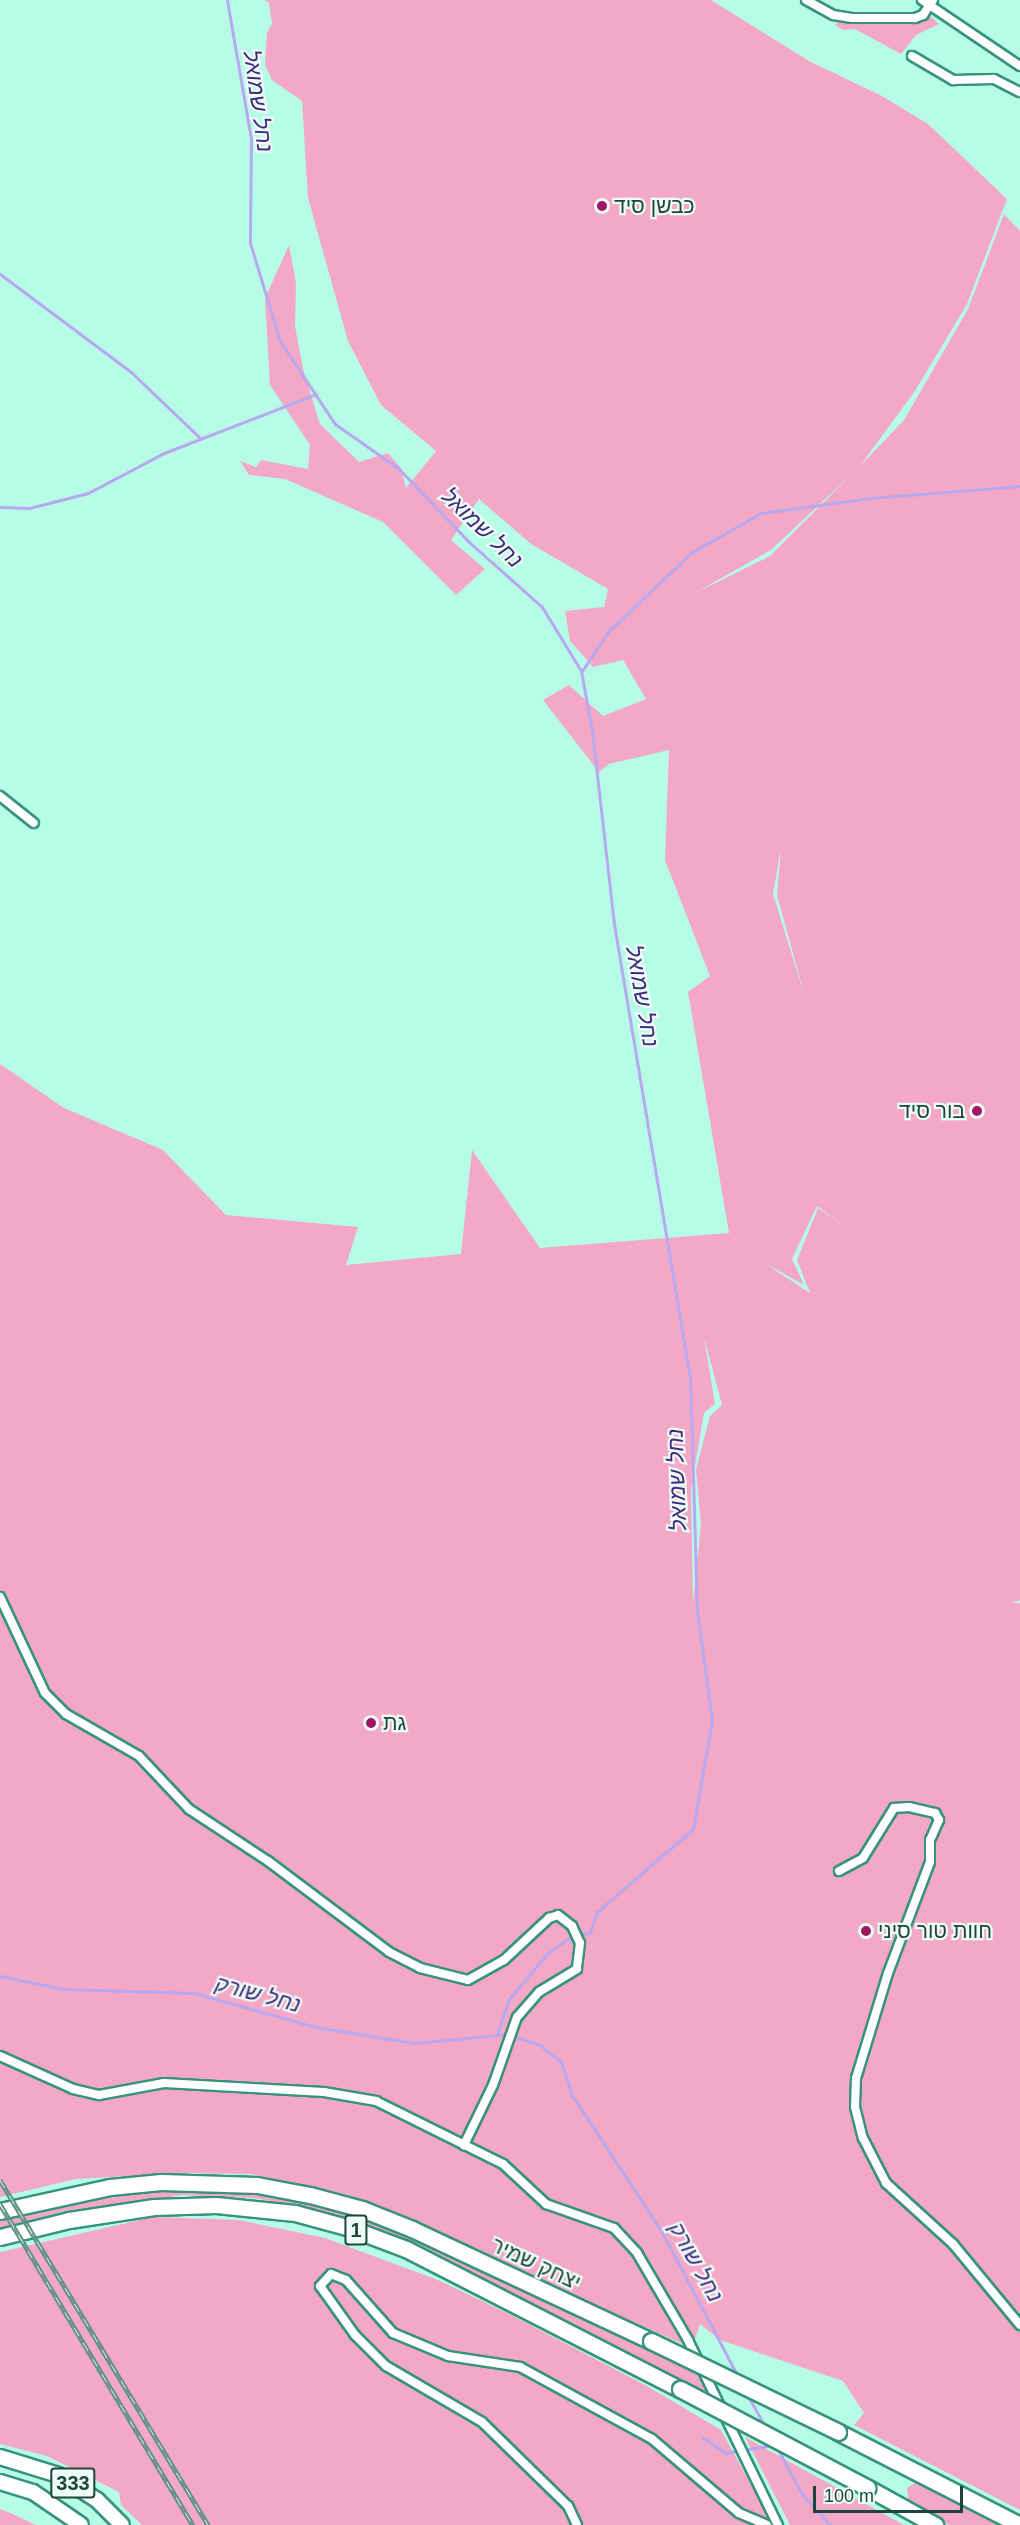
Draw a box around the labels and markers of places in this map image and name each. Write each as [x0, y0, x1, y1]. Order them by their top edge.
place label: כבשן סיד [614, 193, 695, 219]
marker: כבשן סיד [595, 199, 609, 213]
place label: בור סיד [899, 1098, 965, 1124]
marker: בור סיד [970, 1104, 984, 1118]
place label: גת [383, 1710, 406, 1736]
marker: גת [364, 1716, 378, 1730]
place label: חוות טור סיני [878, 1918, 992, 1944]
marker: חוות טור סיני [859, 1924, 873, 1938]

